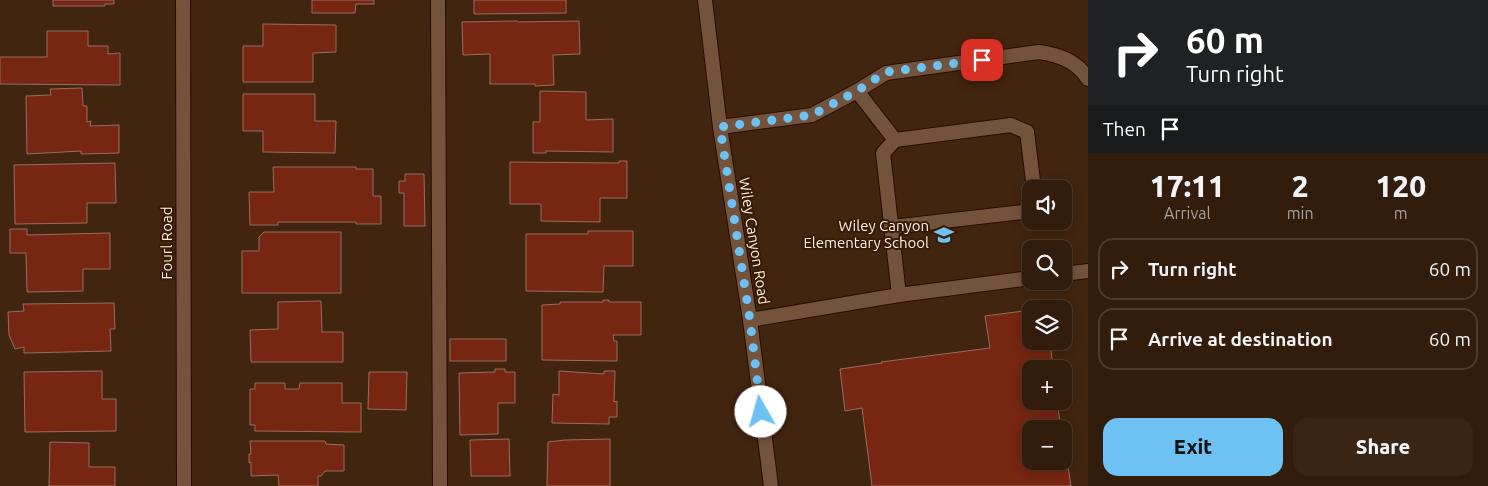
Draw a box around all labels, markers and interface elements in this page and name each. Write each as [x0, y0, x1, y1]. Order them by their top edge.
icon: right [1103, 20, 1168, 85]
text: 60 m [1186, 20, 1264, 60]
pin [961, 39, 1003, 81]
icon: arrive [968, 46, 996, 74]
text: Turn right [1186, 61, 1284, 86]
icon: arrive [1156, 115, 1184, 143]
text: Then [1103, 118, 1146, 140]
text: 17:11 [1150, 169, 1225, 203]
text: 2 [1292, 169, 1309, 203]
text: 120 [1375, 169, 1426, 203]
street label: Wiley Canyon Road [736, 176, 773, 306]
map controls [1022, 180, 1072, 470]
button: sound [1022, 180, 1072, 230]
text: Arrival [1164, 204, 1211, 222]
text: min [1287, 204, 1314, 222]
text: m [1394, 204, 1408, 222]
street label: Fourl Road [158, 207, 175, 279]
place label: Wiley Canyon Elementary School [803, 217, 929, 251]
school or university icon: Wiley Canyon Elementary School [933, 224, 955, 246]
button: search [1022, 240, 1072, 290]
icon: right [1105, 255, 1133, 283]
text: Turn right [1148, 258, 1236, 280]
text: 60 m [1429, 258, 1471, 280]
button: layers [1022, 300, 1072, 350]
icon: arrive [1105, 325, 1133, 353]
text: Arrive at destination [1148, 328, 1333, 350]
text: 60 m [1429, 328, 1471, 350]
button: + [1022, 360, 1072, 410]
position arrow [734, 385, 786, 437]
button: Exit [1103, 418, 1283, 476]
button: Share [1293, 418, 1473, 476]
button: − [1022, 420, 1072, 470]

